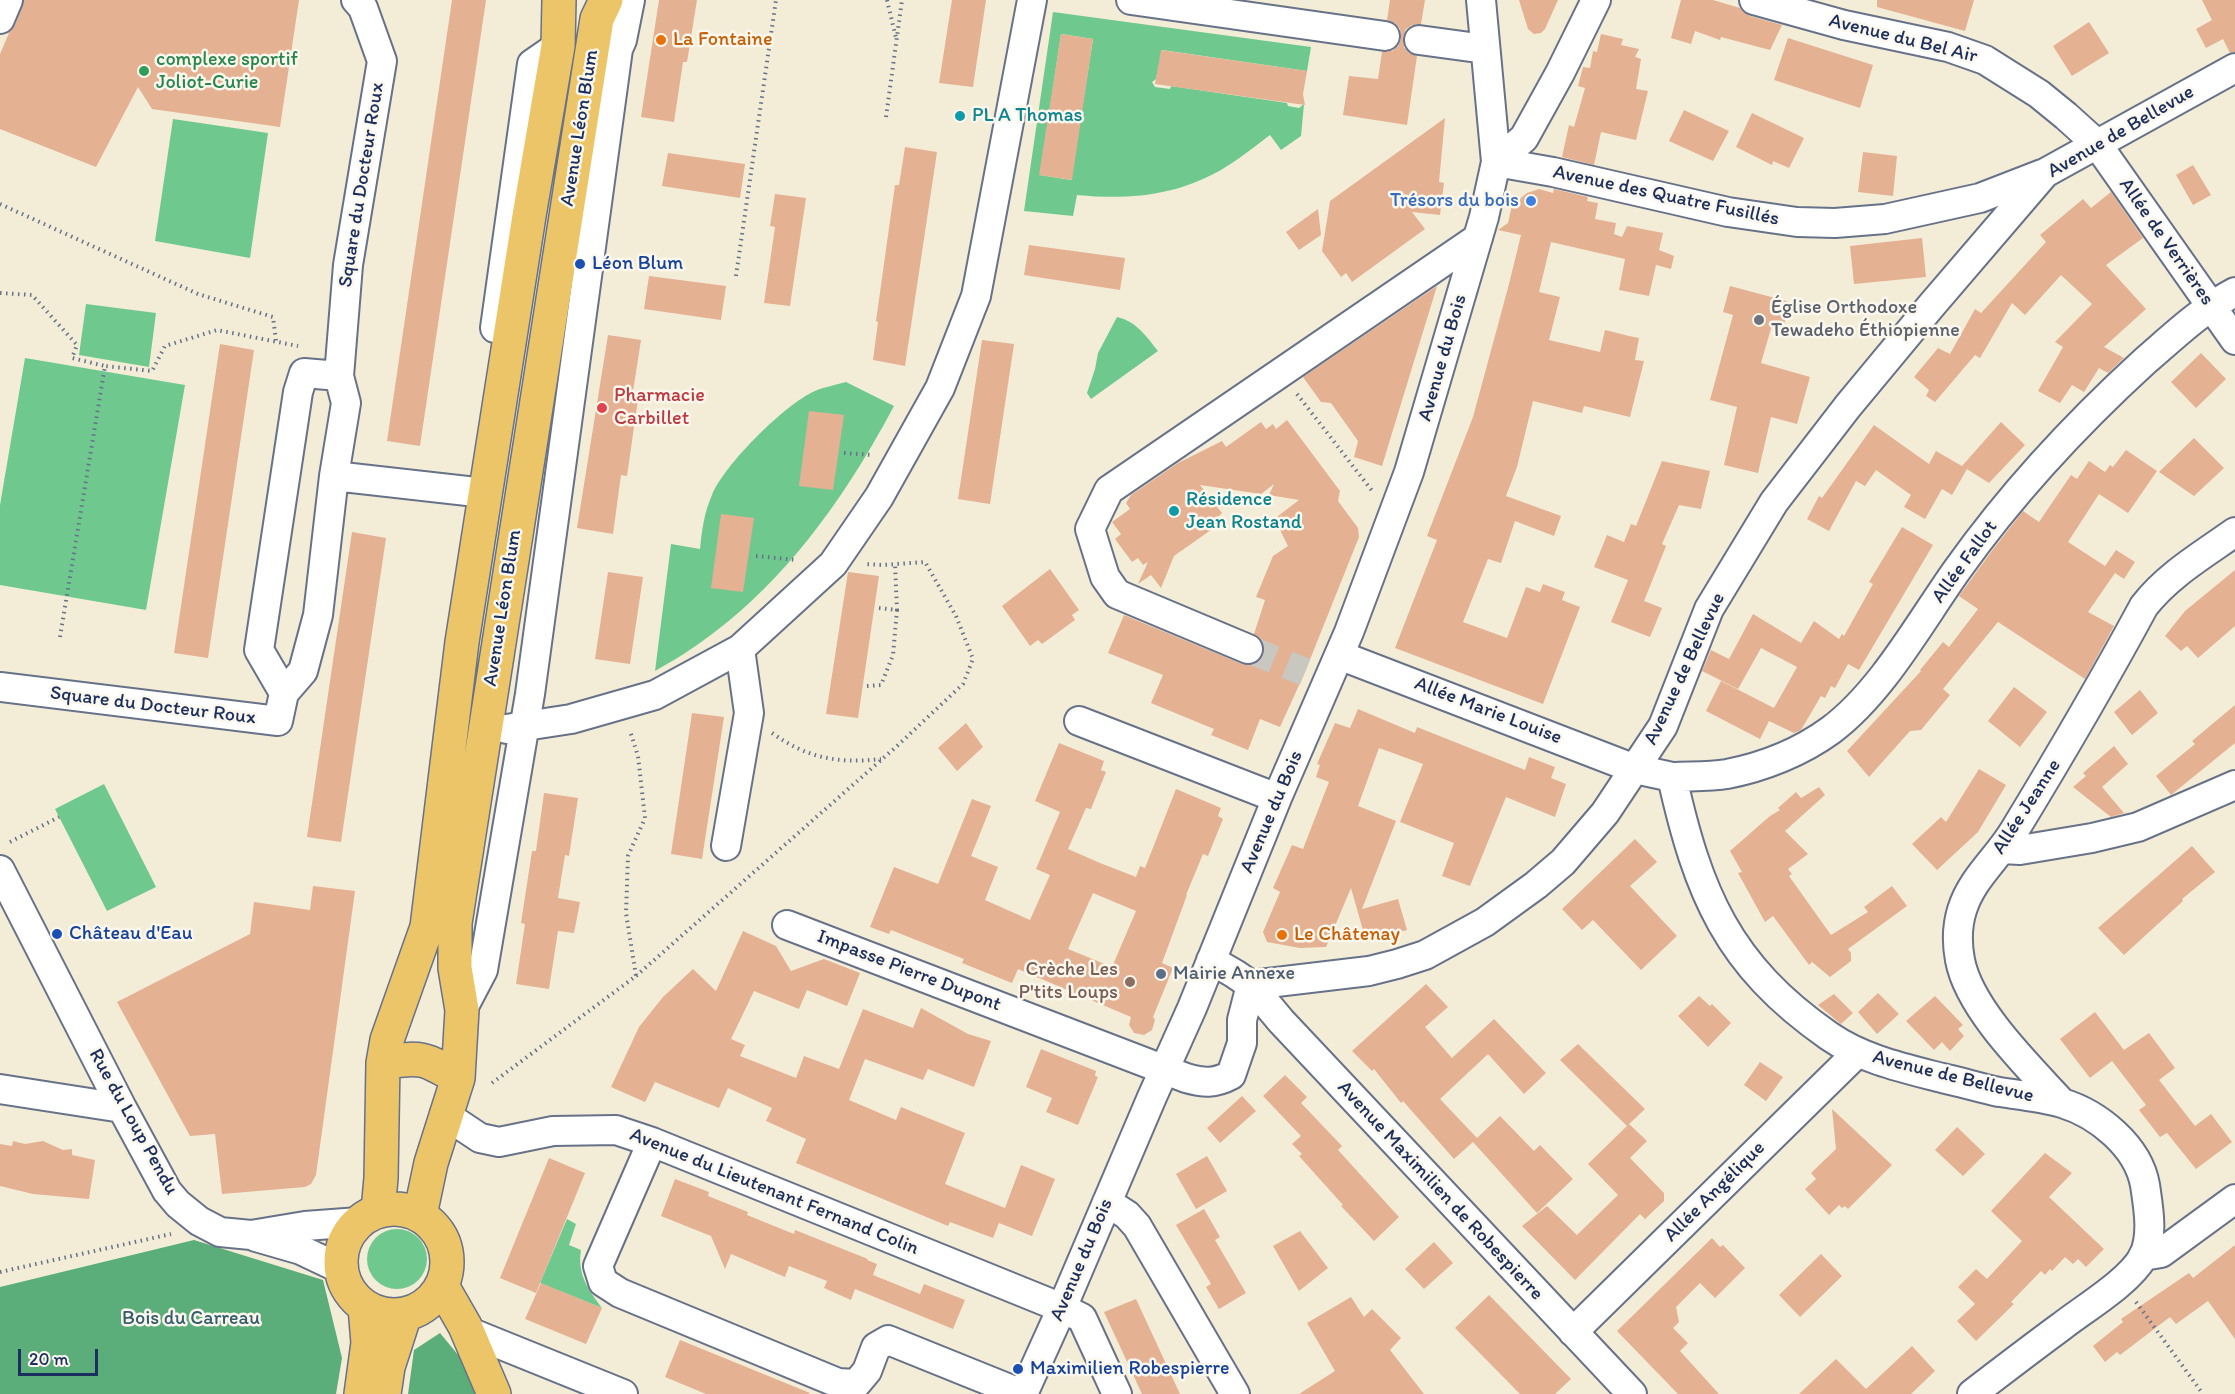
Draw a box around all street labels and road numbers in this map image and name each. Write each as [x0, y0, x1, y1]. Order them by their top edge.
street label: Avenue du Bel Air [1826, 9, 1980, 69]
street label: Avenue Léon Blum [556, 48, 604, 208]
street label: Avenue de Bellevue [2043, 80, 2199, 184]
street label: Square du Docteur Roux [334, 81, 390, 289]
street label: Avenue des Quatre Fusillés [1551, 160, 1781, 232]
street label: Allée de Verrières [2113, 174, 2219, 310]
street label: Avenue du Bois [1413, 292, 1473, 424]
street label: Allée Fallot [1927, 516, 2003, 608]
street label: Avenue Léon Blum [479, 528, 527, 688]
street label: Avenue de Bellevue [1639, 589, 1731, 749]
street label: Allée Marie Louise [1411, 672, 1565, 750]
street label: Square du Docteur Roux [49, 681, 257, 731]
street label: Avenue du Bois [1235, 747, 1309, 877]
street label: Allée Jeanne [1987, 755, 2067, 859]
street label: Impasse Pierre Dupont [814, 925, 1004, 1017]
street label: Rue du Loup Pendu [83, 1045, 183, 1199]
street label: Avenue de Bellevue [1870, 1045, 2036, 1109]
street label: Avenue Maximilien de Robespierre [1332, 1076, 1548, 1306]
street label: Avenue du Lieutenant Fernand Colin [626, 1123, 922, 1261]
street label: Allée Angélique [1659, 1136, 1771, 1248]
street label: Avenue du Bois [1045, 1195, 1119, 1325]

